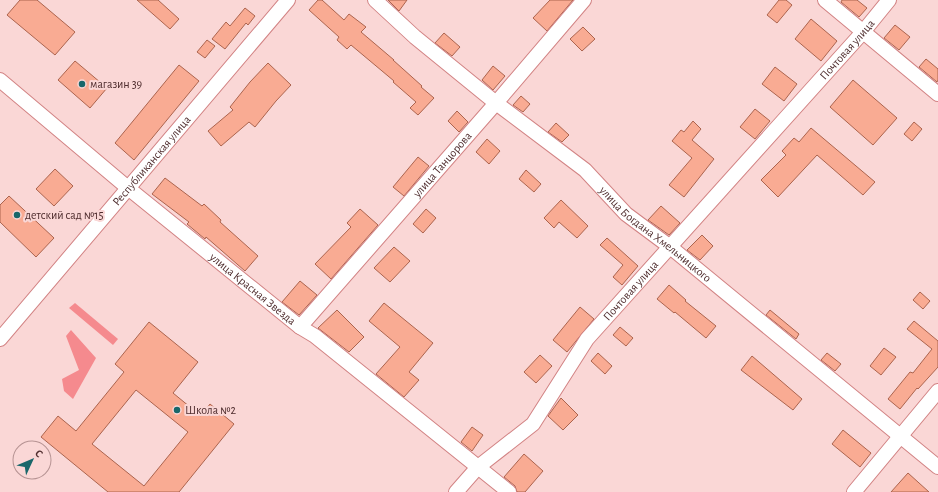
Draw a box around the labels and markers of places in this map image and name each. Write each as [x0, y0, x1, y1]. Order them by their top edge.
place label: магазин 39 [90, 78, 143, 90]
marker: магазин 39 [77, 79, 87, 89]
place label: детский сад №15 [25, 209, 103, 221]
marker: детский сад №15 [12, 210, 22, 220]
place label: Школа №2 [185, 404, 237, 416]
marker: Школа №2 [172, 405, 182, 415]

